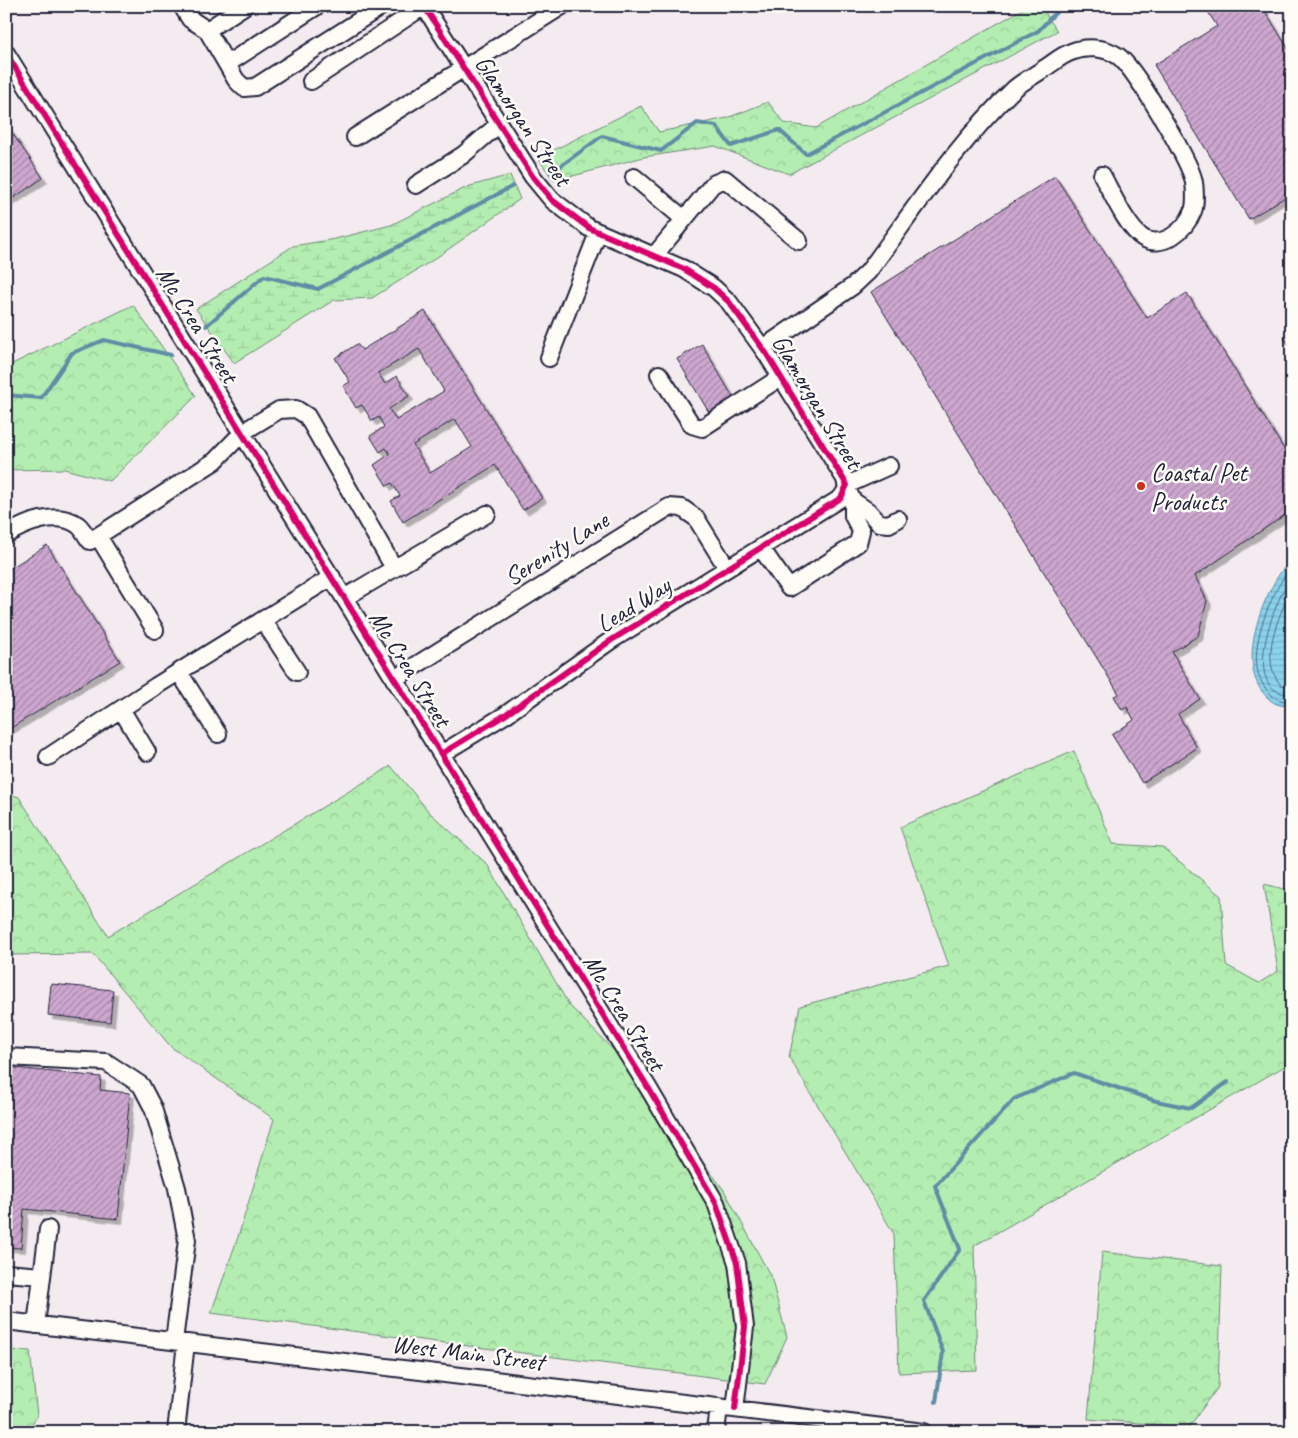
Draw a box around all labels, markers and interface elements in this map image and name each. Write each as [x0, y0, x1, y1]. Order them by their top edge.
street label: Glamorgan Street [468, 49, 580, 194]
street label: Mc Crea Street [149, 260, 247, 391]
street label: Glamorgan Street [765, 329, 871, 477]
place label: Coastal Pet Products [1151, 457, 1249, 518]
marker: Coastal Pet Products [1135, 480, 1147, 492]
street label: Serenity Lane [499, 503, 616, 593]
street label: Lead Way [591, 569, 678, 640]
street label: Mc Crea Street [362, 604, 460, 735]
street label: Mc Crea Street [576, 948, 674, 1079]
street label: West Main Street [390, 1328, 549, 1379]

